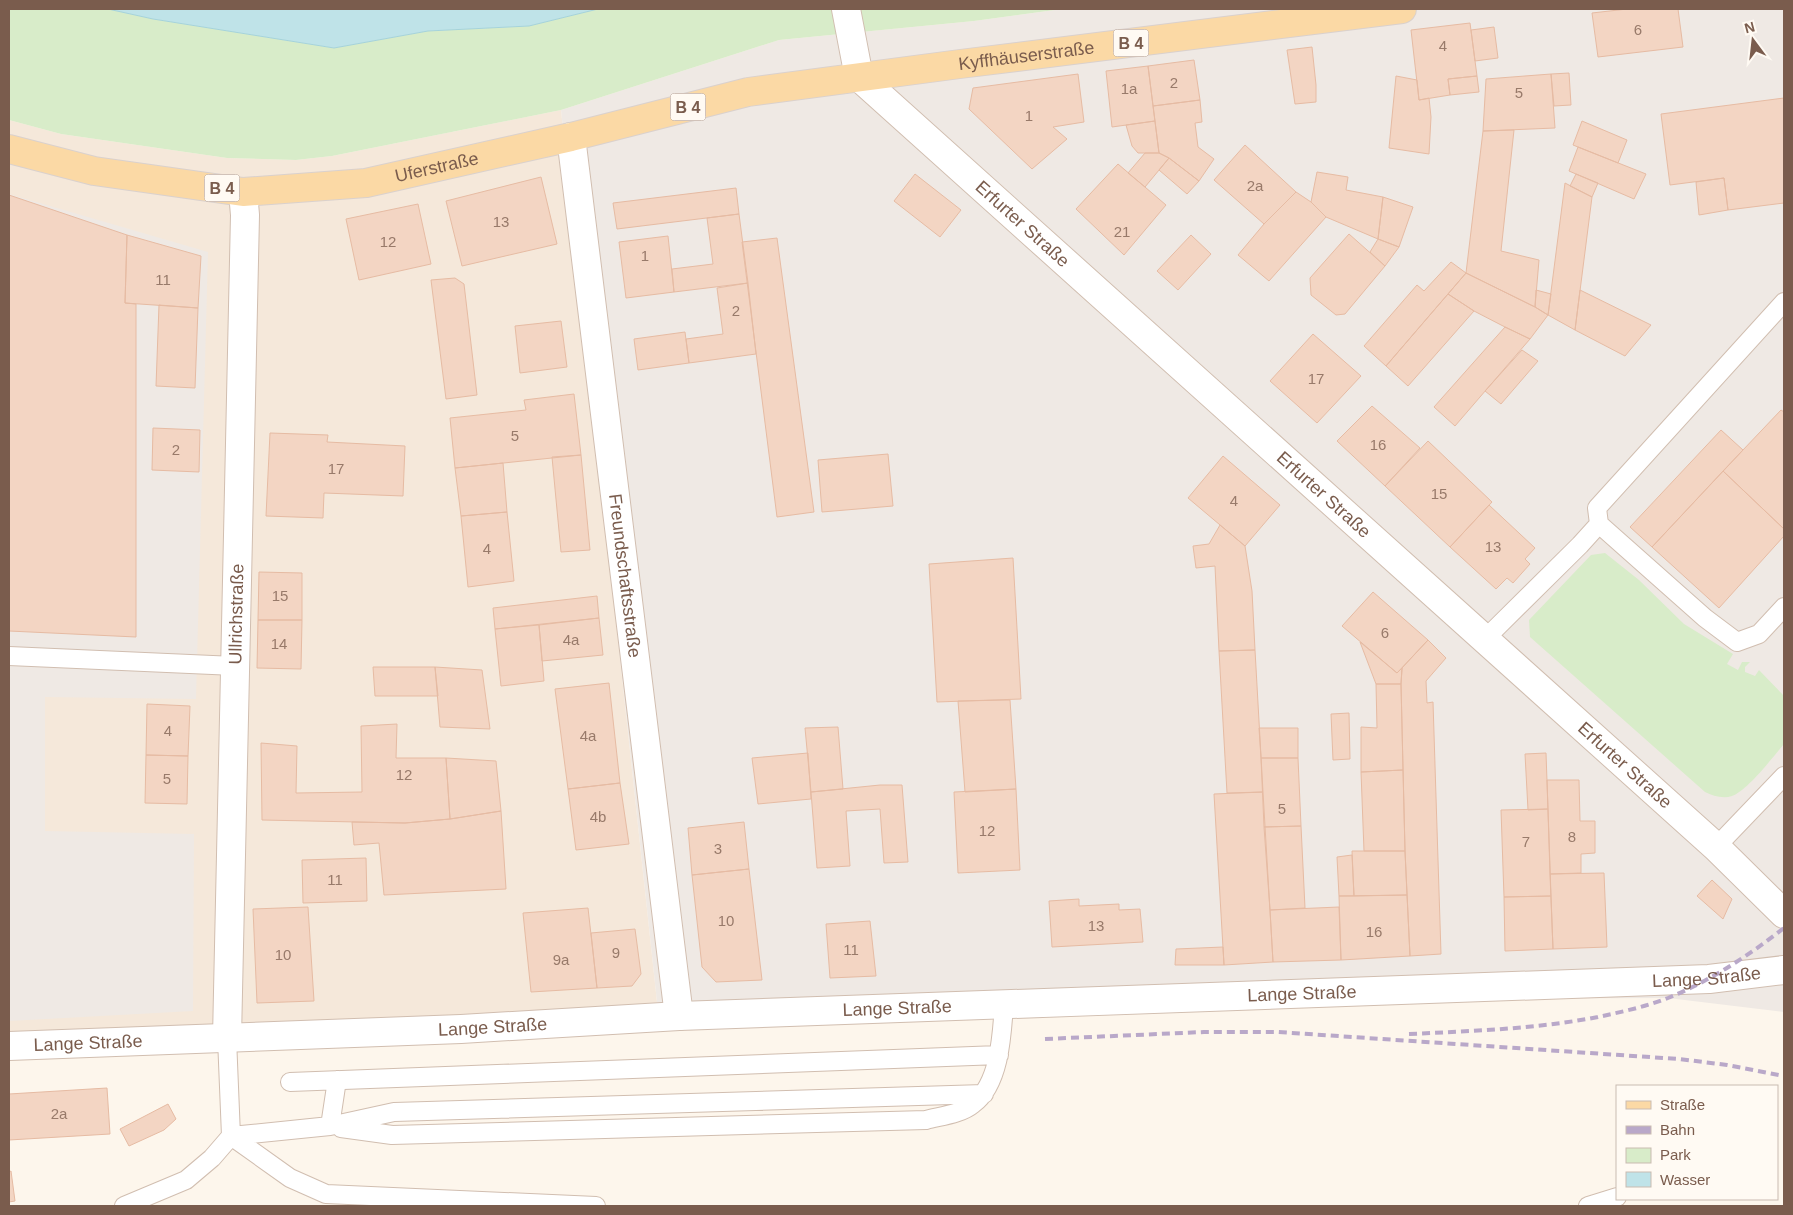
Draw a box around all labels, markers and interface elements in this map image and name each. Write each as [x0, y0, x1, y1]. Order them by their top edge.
north arrow [1728, 15, 1778, 65]
text: N [1743, 18, 1757, 36]
house number: 6 [1634, 21, 1642, 38]
road number: B 4 [1114, 29, 1148, 56]
street label: Kyffhäuserstraße [957, 37, 1095, 74]
house number: 4 [1439, 37, 1447, 54]
house number: 2 [1170, 74, 1178, 91]
house number: 1a [1121, 80, 1138, 97]
house number: 5 [1515, 84, 1523, 101]
road number: B 4 [670, 94, 706, 120]
house number: 1 [1025, 107, 1033, 124]
street label: Uferstraße [393, 148, 480, 186]
road number: B 4 [204, 174, 240, 202]
street label: Erfurter Straße [971, 177, 1073, 271]
house number: 2a [1247, 177, 1264, 194]
house number: 13 [493, 213, 509, 230]
house number: 21 [1114, 223, 1130, 240]
house number: 12 [380, 233, 396, 250]
house number: 1 [641, 247, 649, 264]
house number: 11 [155, 271, 171, 288]
house number: 2 [732, 302, 740, 319]
house number: 17 [1308, 370, 1324, 387]
house number: 5 [511, 427, 519, 444]
house number: 16 [1370, 436, 1386, 453]
house number: 2 [172, 441, 180, 458]
street label: Erfurter Straße [1273, 447, 1375, 542]
house number: 17 [328, 460, 344, 477]
house number: 15 [1431, 485, 1447, 502]
house number: 4 [1230, 492, 1238, 509]
street label: Freundschaftsstraße [605, 493, 645, 659]
house number: 13 [1485, 538, 1501, 555]
house number: 4 [483, 540, 491, 557]
street label: Ullrichstraße [225, 563, 247, 665]
house number: 15 [272, 587, 288, 604]
house number: 6 [1381, 624, 1389, 641]
house number: 4a [563, 631, 580, 648]
house number: 14 [271, 635, 287, 652]
street label: Erfurter Straße [1574, 718, 1676, 812]
house number: 4 [164, 722, 172, 739]
house number: 4a [580, 727, 597, 744]
house number: 12 [396, 766, 412, 783]
house number: 5 [163, 770, 171, 787]
house number: 5 [1278, 800, 1286, 817]
house number: 4b [590, 808, 606, 825]
house number: 12 [979, 822, 995, 839]
house number: 8 [1568, 828, 1576, 845]
house number: 7 [1522, 833, 1530, 850]
house number: 3 [714, 840, 722, 857]
house number: 11 [327, 871, 343, 888]
house number: 10 [718, 912, 734, 929]
house number: 13 [1088, 917, 1104, 934]
house number: 16 [1366, 923, 1382, 940]
house number: 11 [843, 941, 859, 958]
house number: 9 [612, 944, 620, 961]
house number: 10 [275, 946, 291, 963]
house number: 9a [553, 951, 570, 968]
street label: Lange Straße [1652, 963, 1762, 991]
street label: Lange Straße [1247, 982, 1357, 1006]
street label: Lange Straße [842, 996, 952, 1020]
street label: Lange Straße [438, 1014, 548, 1040]
street label: Lange Straße [33, 1031, 143, 1055]
legend [1616, 1085, 1778, 1200]
text: Straße [1660, 1096, 1705, 1113]
house number: 2a [51, 1105, 68, 1122]
text: Bahn [1660, 1121, 1695, 1138]
text: Park [1660, 1146, 1691, 1163]
text: Wasser [1660, 1171, 1710, 1188]

